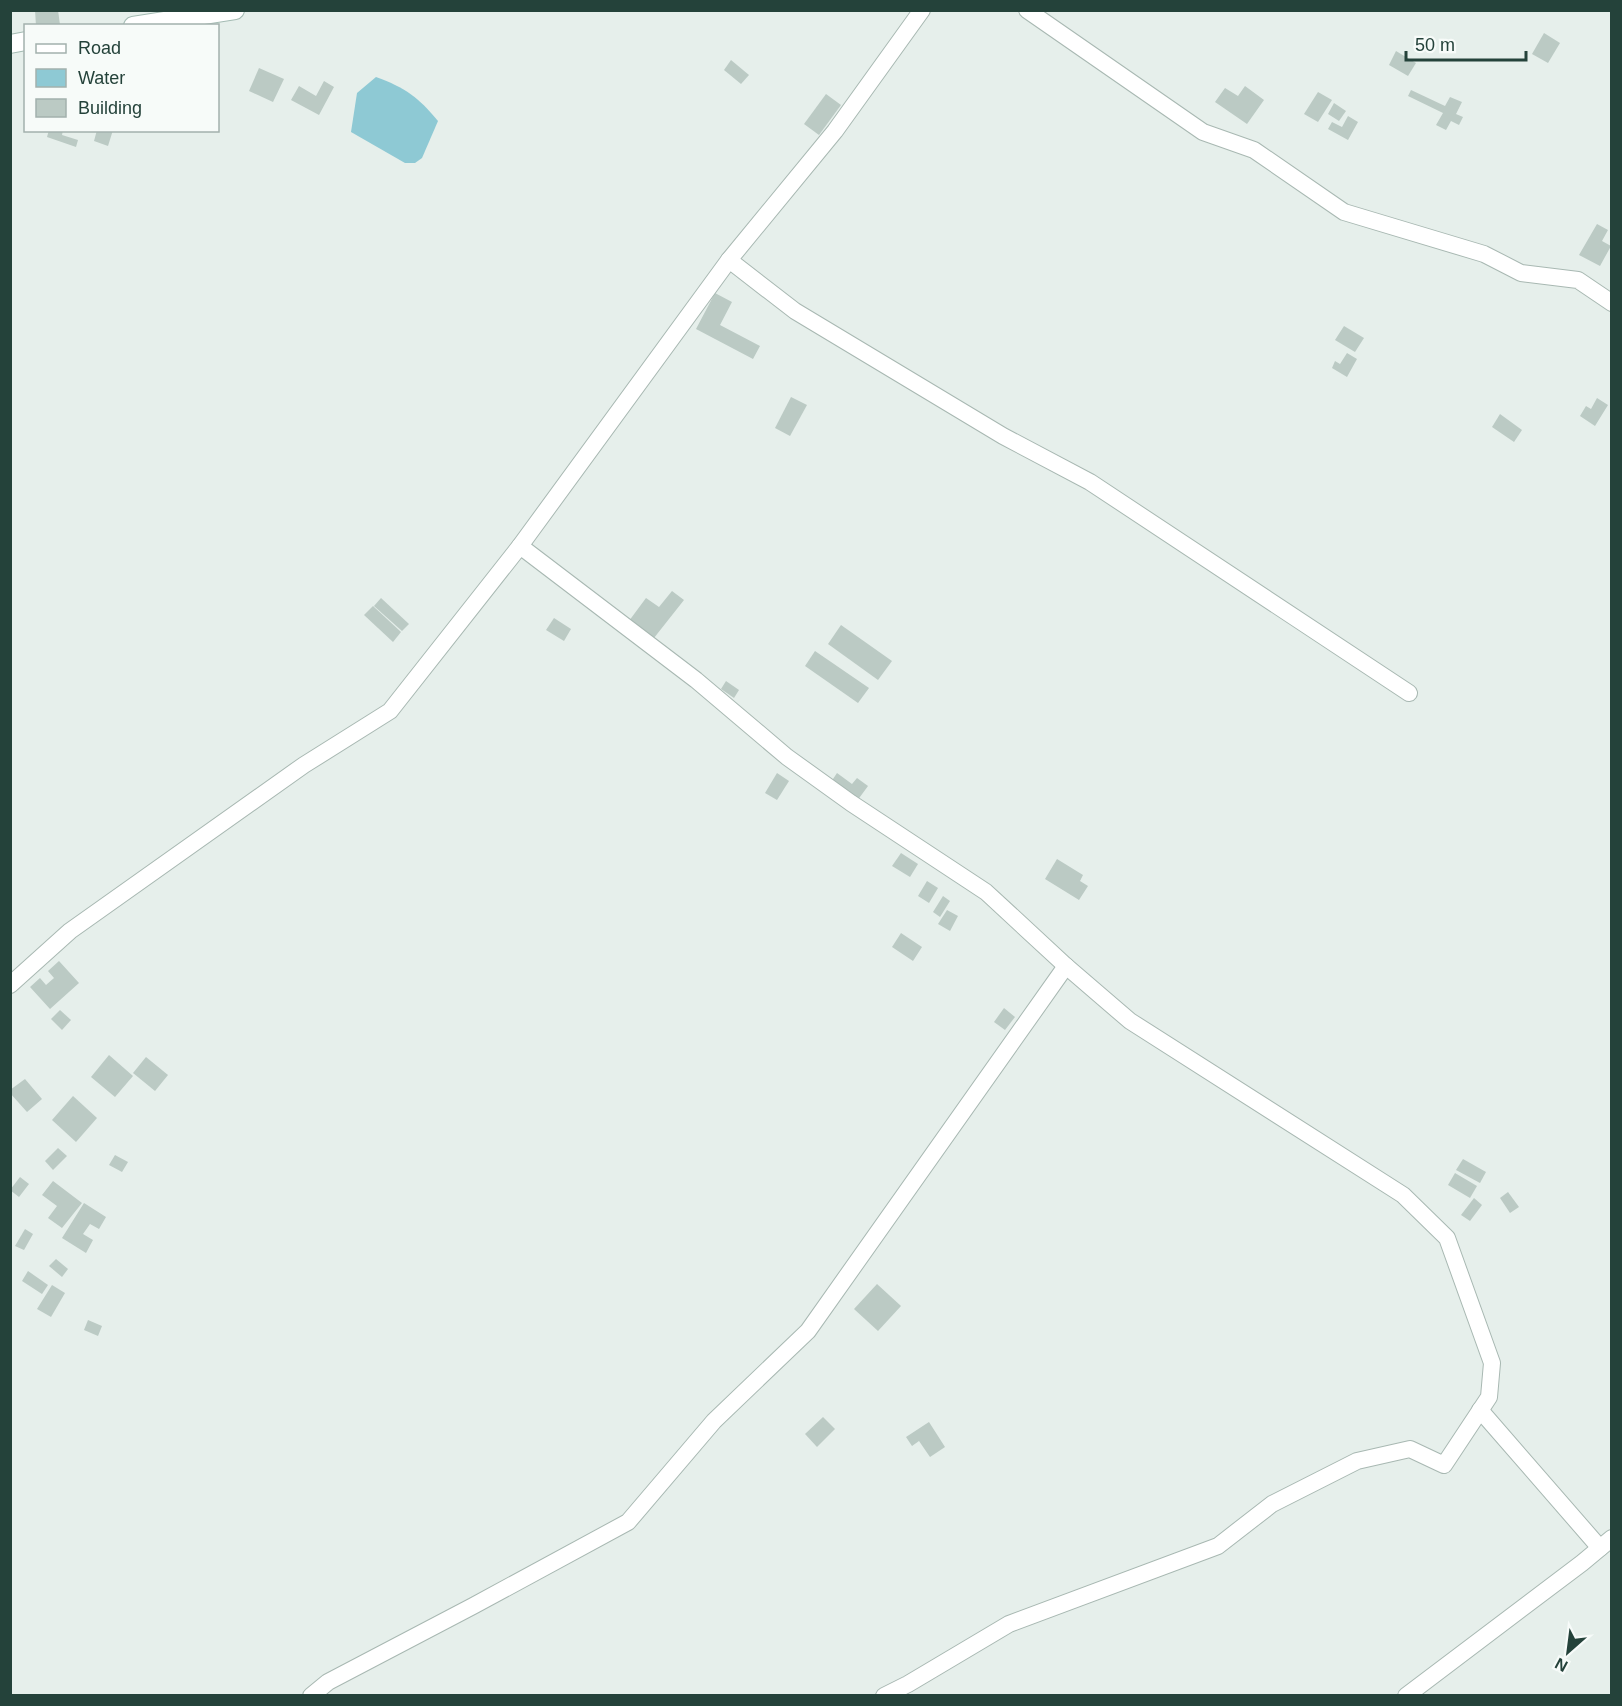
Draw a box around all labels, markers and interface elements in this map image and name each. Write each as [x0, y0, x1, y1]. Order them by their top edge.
legend [24, 24, 219, 132]
scale bar [1406, 24, 1526, 62]
text: 50 m [1415, 35, 1455, 55]
text: Road [78, 38, 121, 58]
text: Water [78, 68, 125, 88]
text: Building [78, 98, 142, 118]
north arrow [1538, 1622, 1598, 1682]
text: N [1552, 1655, 1570, 1675]

